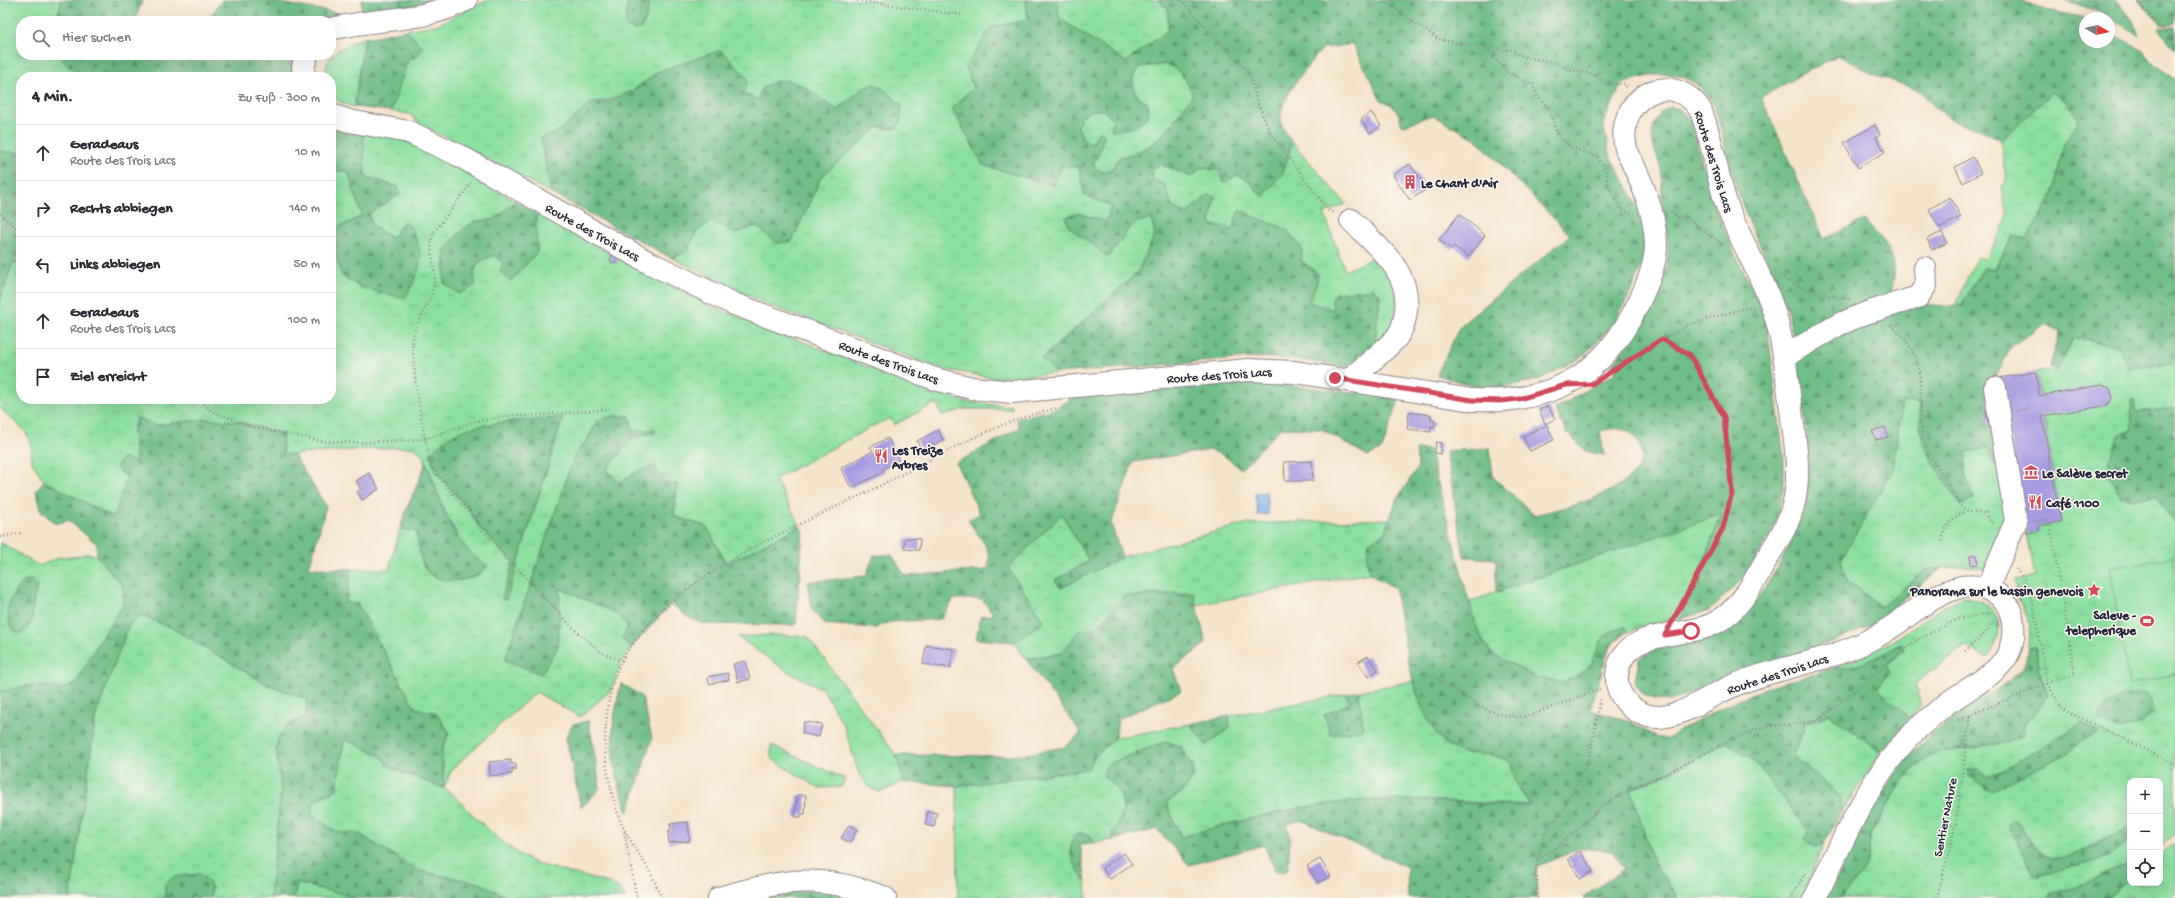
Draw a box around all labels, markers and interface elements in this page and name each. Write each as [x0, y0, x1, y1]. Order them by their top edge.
north arrow [2079, 12, 2115, 48]
search box [16, 16, 336, 60]
icon: search [30, 27, 52, 49]
text: Hier suchen [62, 29, 131, 47]
text: 4 Min. [32, 88, 73, 108]
text: Zu Fuß · 300 m [238, 91, 320, 106]
street label: Route des Trois Lacs [1690, 109, 1736, 215]
text: Geradeaus [70, 136, 138, 154]
icon: ahead [32, 142, 54, 164]
text: 10 m [295, 145, 320, 160]
text: Route des Trois Lacs [70, 154, 175, 169]
building icon: Le Chant d'Air [1402, 174, 1418, 190]
place label: Le Chant d'Air [1421, 177, 1499, 192]
icon: right [32, 198, 54, 220]
text: Rechts abbiegen [70, 200, 173, 218]
text: 140 m [289, 201, 320, 216]
street label: Route des Trois Lacs [542, 201, 642, 266]
icon: left [32, 254, 54, 276]
text: Links abbiegen [70, 256, 160, 274]
text: 50 m [293, 257, 320, 272]
text: Geradeaus [70, 304, 138, 322]
icon: ahead [32, 310, 54, 332]
text: 100 m [288, 313, 320, 328]
text: Route des Trois Lacs [70, 322, 175, 337]
street label: Route des Trois Lacs [836, 338, 941, 389]
street label: Route des Trois Lacs [1166, 365, 1273, 388]
icon: arrive [32, 366, 54, 388]
text: Ziel erreicht [70, 368, 146, 386]
route end [1326, 369, 1344, 387]
place label: Les Treize Arbres [891, 444, 944, 474]
restaurant icon: Les Treize Arbres [873, 448, 889, 464]
museum icon: Le Salève secret [2023, 464, 2039, 480]
place label: Le Salève secret [2042, 467, 2129, 482]
restaurant icon: Café 1100 [2027, 494, 2043, 510]
place label: Café 1100 [2045, 496, 2100, 512]
place icon: Panorama sur le bassin genevois [2086, 582, 2102, 598]
place label: Panorama sur le bassin genevois [1909, 585, 2084, 600]
place label: Saleve - telepherique [2065, 609, 2137, 640]
sports icon: Saleve - telepherique [2139, 613, 2155, 629]
route start [1682, 622, 1700, 640]
street label: Route des Trois Lacs [1725, 652, 1831, 699]
street label: Sentier Nature [1931, 777, 1961, 858]
map controls [2127, 778, 2163, 886]
button: + [2127, 778, 2163, 814]
button: − [2127, 814, 2163, 850]
button: locate [2127, 850, 2163, 886]

